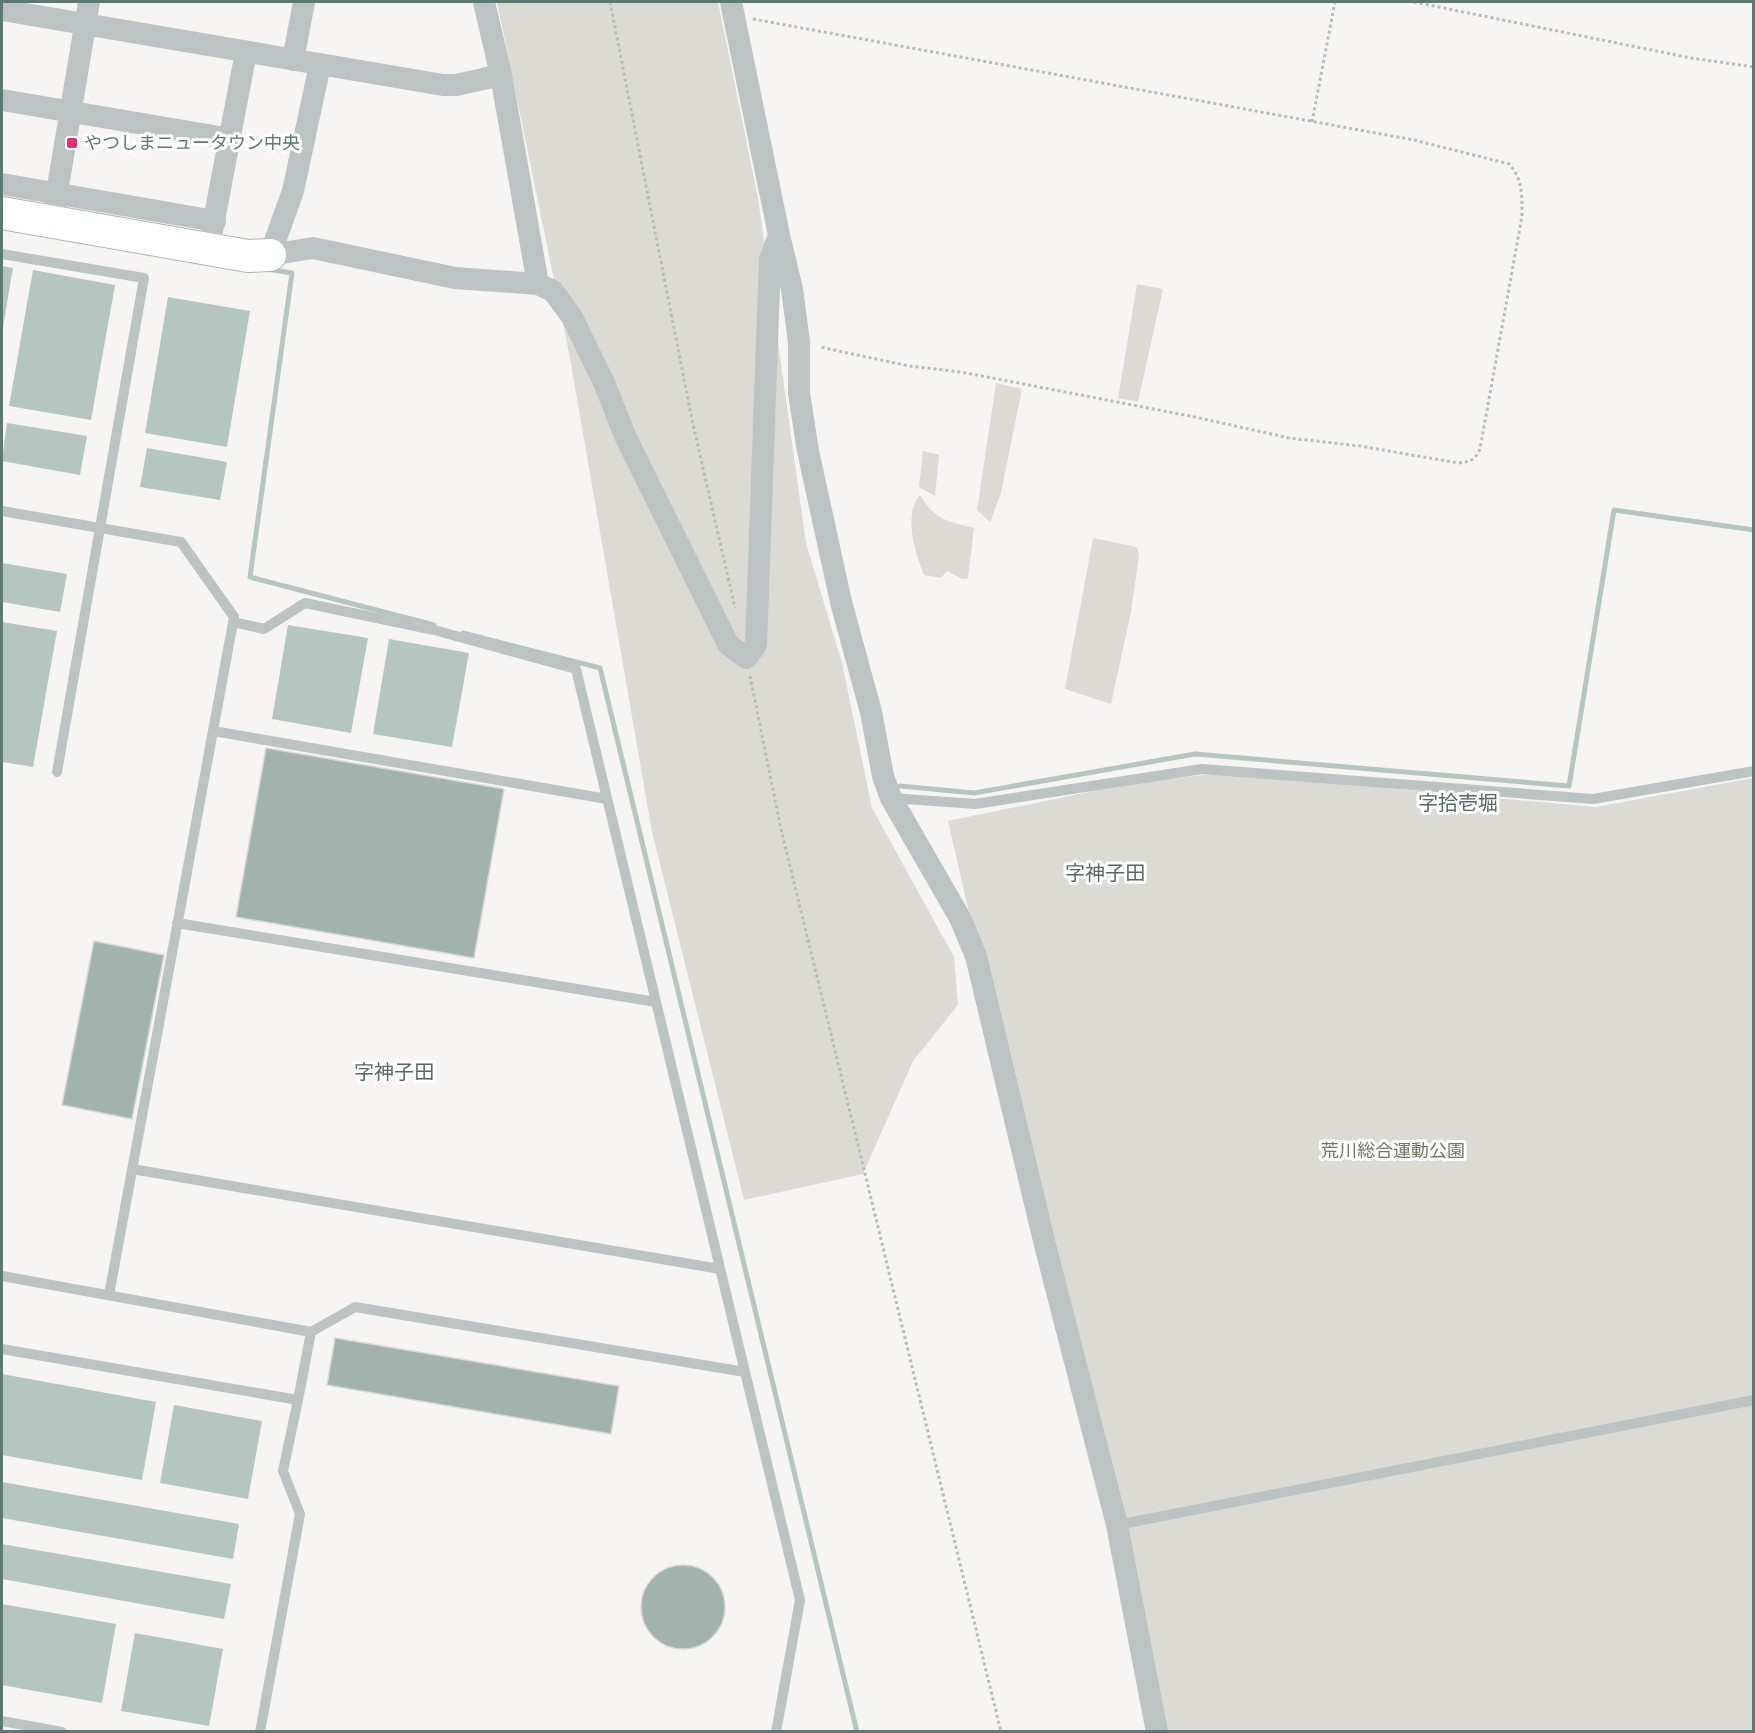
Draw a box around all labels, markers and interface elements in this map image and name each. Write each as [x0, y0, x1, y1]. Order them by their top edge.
place label: やつしまニュータウン中央 [84, 133, 300, 153]
marker: やつしまニュータウン中央 [65, 136, 79, 150]
district label: 字拾壱堀 [1418, 792, 1498, 814]
district label: 字神子田 [1065, 862, 1145, 884]
district label: 字神子田 [354, 1061, 434, 1083]
park label: 荒川総合運動公園 [1321, 1141, 1465, 1161]

